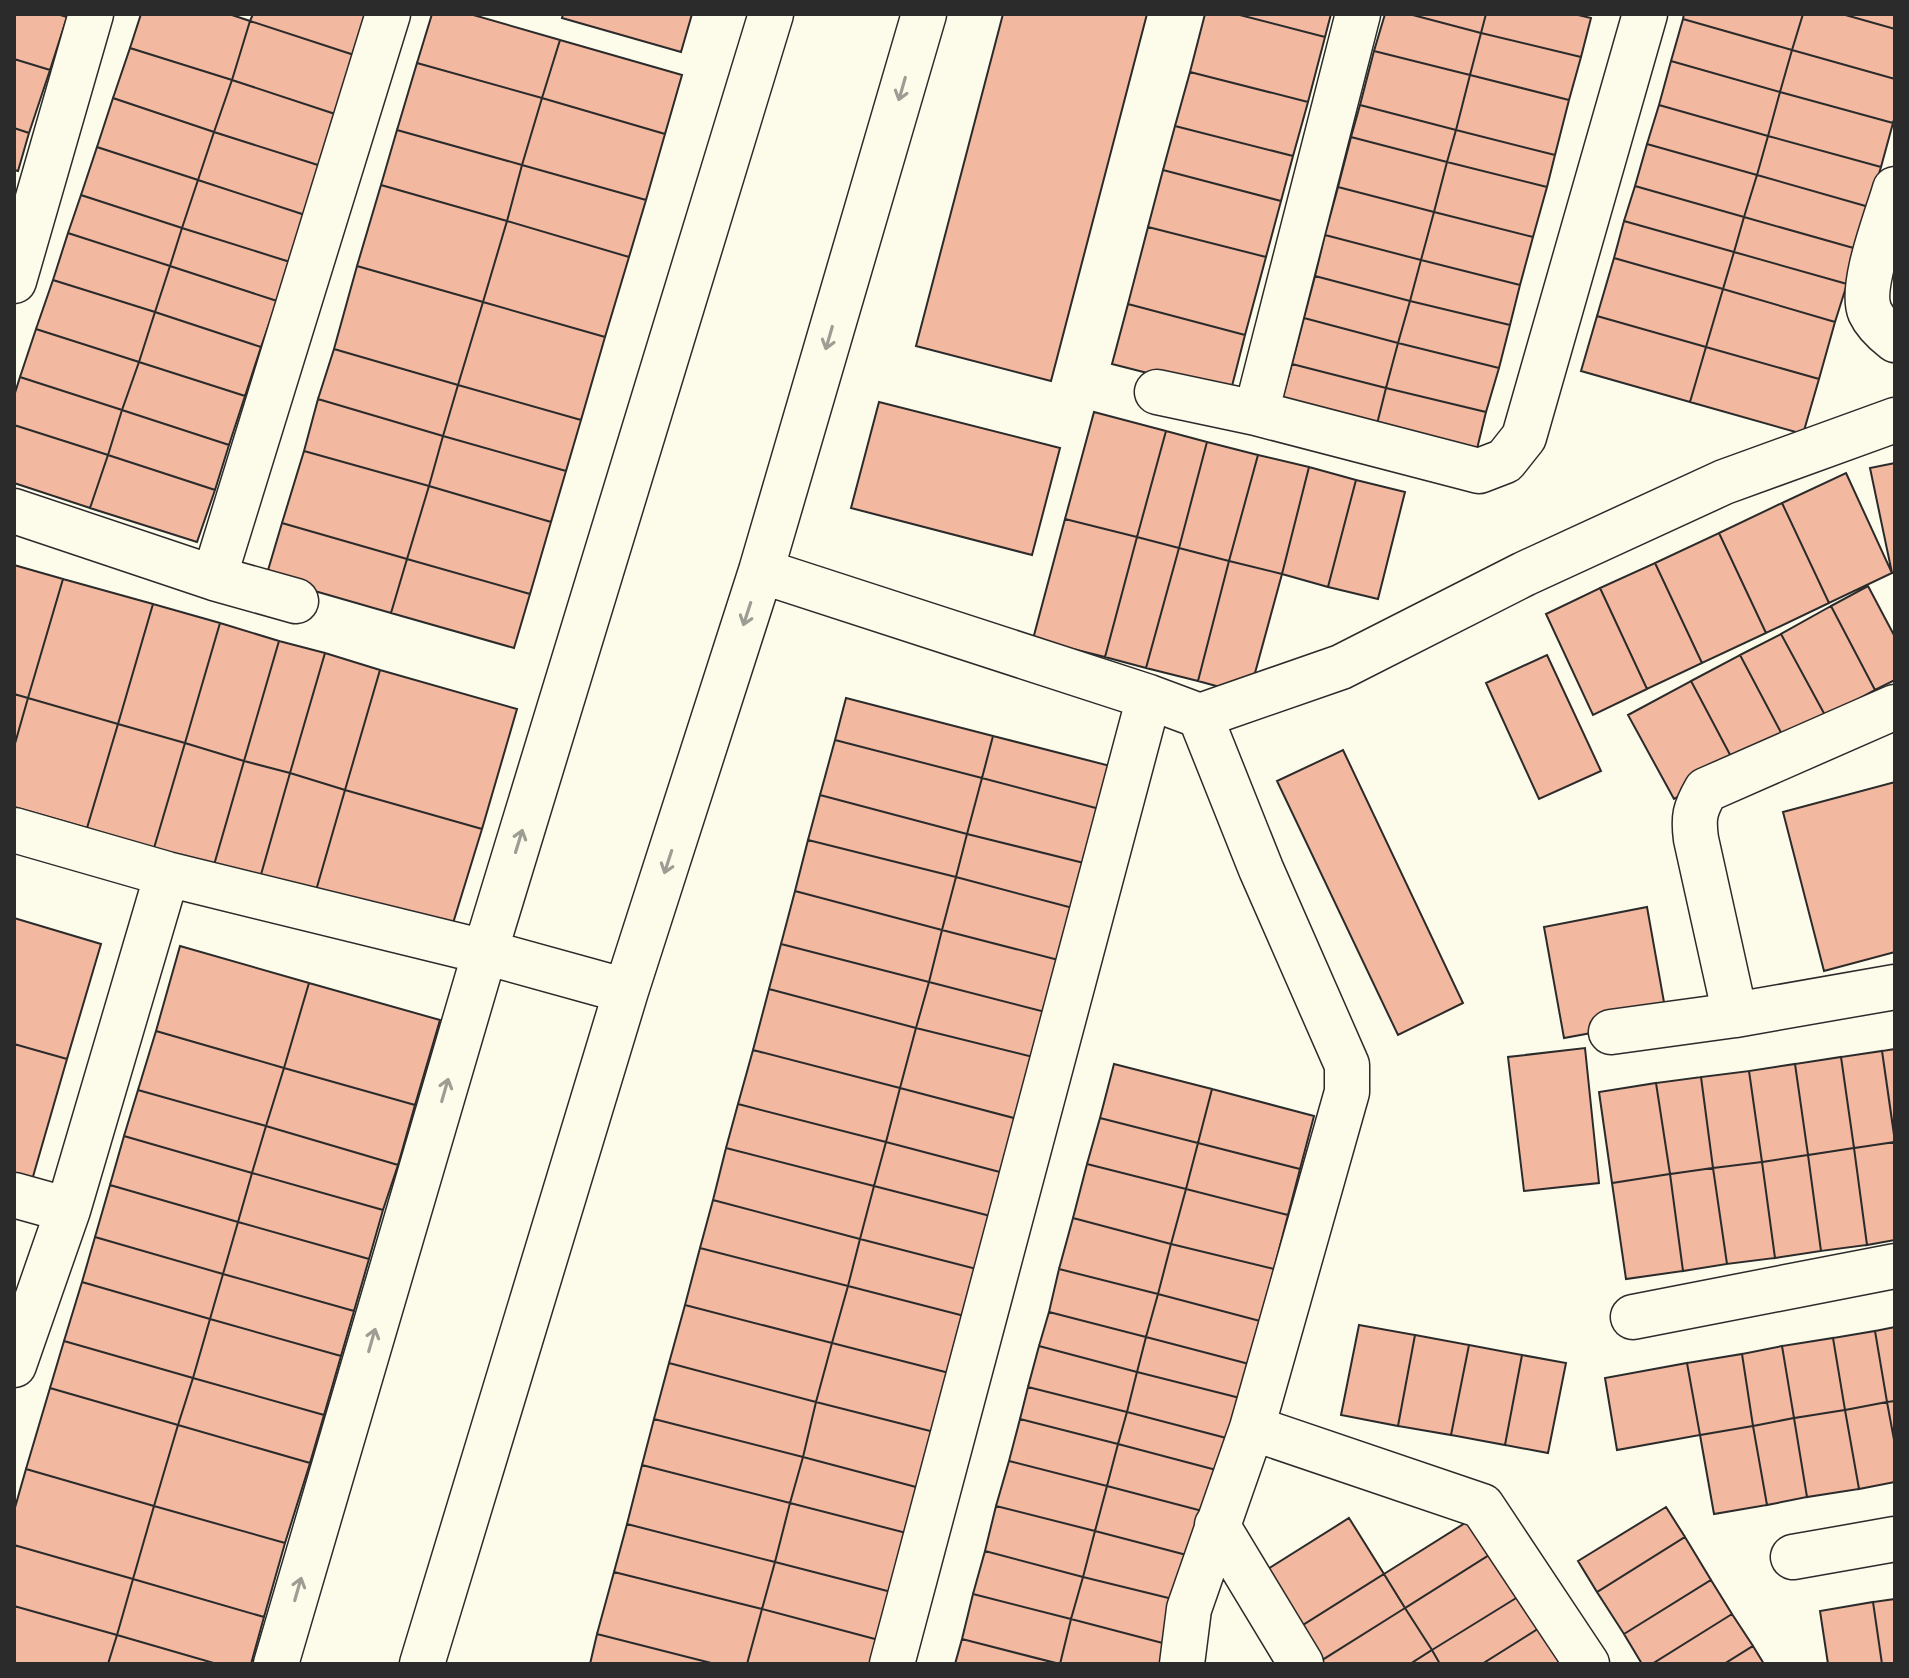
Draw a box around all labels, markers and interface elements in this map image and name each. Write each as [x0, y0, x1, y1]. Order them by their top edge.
one-way arrow [894, 75, 909, 101]
one-way arrow [821, 325, 836, 351]
one-way arrow [739, 601, 754, 627]
one-way arrow [513, 829, 527, 854]
one-way arrow [659, 849, 674, 874]
one-way arrow [438, 1078, 453, 1104]
one-way arrow [365, 1327, 380, 1353]
one-way arrow [291, 1577, 306, 1603]

